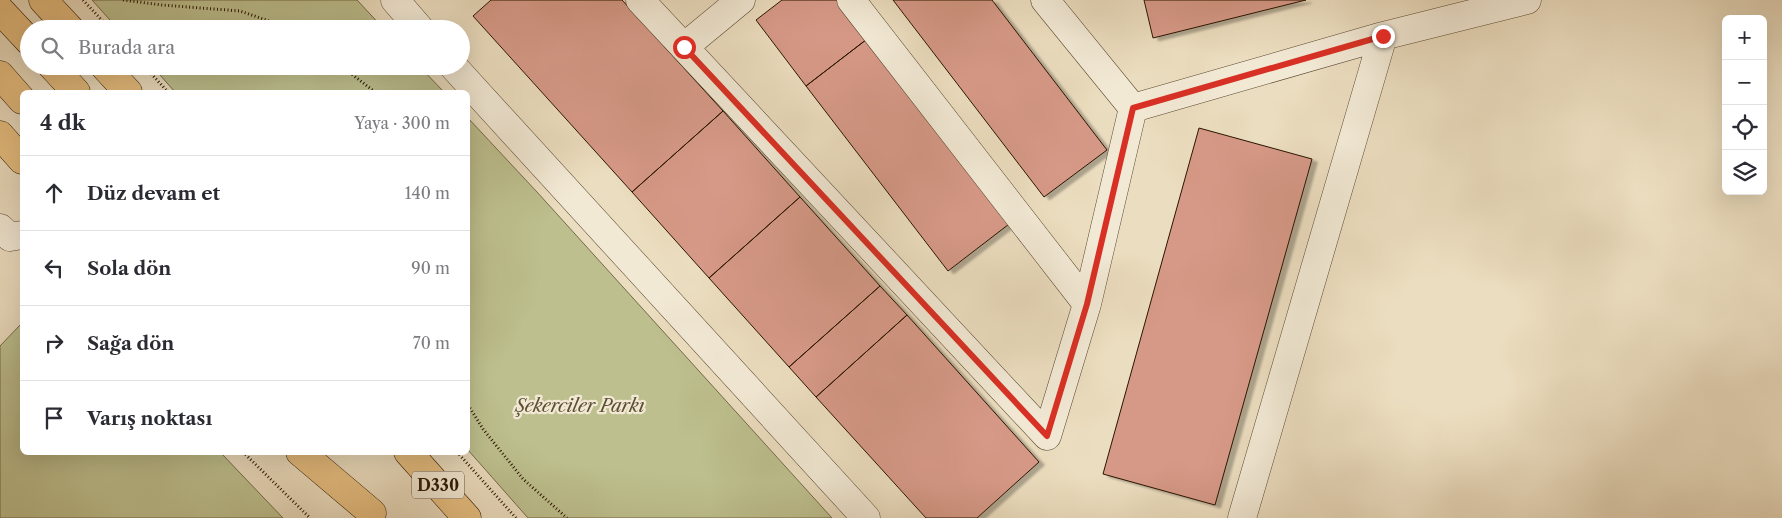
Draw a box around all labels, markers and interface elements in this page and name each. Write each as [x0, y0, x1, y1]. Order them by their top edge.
map controls [1722, 15, 1767, 195]
button: + [1722, 15, 1767, 60]
search box [20, 20, 470, 75]
route end [1372, 25, 1395, 48]
icon: search [38, 34, 66, 62]
text: Burada ara [78, 36, 175, 59]
route start [673, 36, 696, 59]
button: − [1722, 60, 1767, 105]
button: locate [1722, 105, 1767, 150]
text: 4 dk [40, 110, 86, 135]
text: Yaya · 300 m [354, 113, 450, 133]
button: layers [1722, 150, 1767, 195]
icon: ahead [40, 179, 68, 207]
text: Düz devam et [87, 182, 220, 205]
text: 140 m [405, 183, 450, 203]
icon: left [40, 254, 68, 282]
text: Sola dön [87, 257, 171, 280]
text: 90 m [411, 258, 450, 278]
icon: right [40, 329, 68, 357]
text: Sağa dön [87, 332, 174, 355]
text: 70 m [413, 333, 450, 353]
park label: Şekerciler Parkı [514, 395, 645, 417]
icon: arrive [40, 404, 68, 432]
text: Varış noktası [87, 407, 212, 430]
road number: D330 [412, 472, 464, 498]

